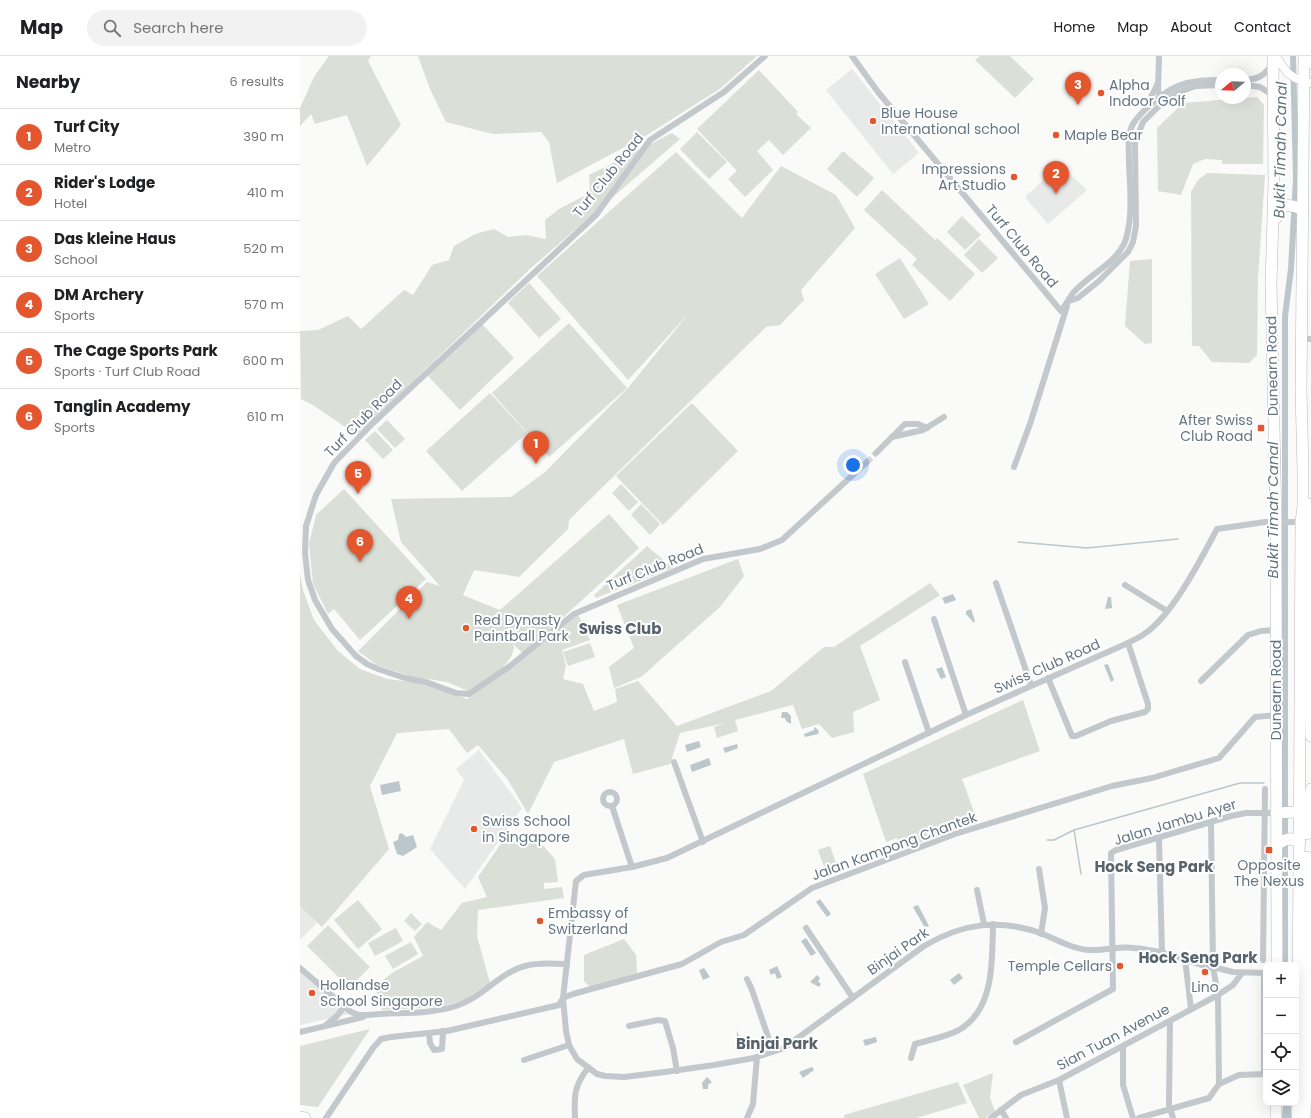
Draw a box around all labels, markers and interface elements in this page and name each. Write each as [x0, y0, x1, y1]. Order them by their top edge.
search box [87, 10, 367, 46]
text: Map [20, 14, 63, 41]
icon: search [101, 17, 123, 39]
text: Search here [133, 17, 224, 38]
text: Home [1053, 17, 1095, 37]
text: Map [1117, 17, 1148, 37]
text: About [1170, 17, 1212, 37]
text: Contact [1234, 17, 1291, 37]
north arrow [1215, 68, 1251, 104]
text: Nearby [16, 70, 80, 94]
text: 6 results [230, 72, 284, 91]
pin: 3 [1065, 72, 1091, 105]
place label: Alpha Indoor Golf [1109, 75, 1186, 111]
water label: Bukit Timah Canal [1268, 81, 1292, 219]
marker: Alpha Indoor Golf [1096, 88, 1106, 98]
place label: Blue House International school [881, 103, 1020, 139]
text: Turf City [54, 116, 119, 137]
marker: Blue House International school [868, 116, 878, 126]
place label: Maple Bear [1064, 125, 1143, 145]
text: 1 [27, 127, 31, 146]
text: 390 m [243, 127, 284, 146]
street label: Turf Club Road [568, 129, 648, 221]
marker: Maple Bear [1051, 130, 1061, 140]
text: Metro [54, 138, 91, 157]
place label: Impressions Art Studio [921, 159, 1006, 195]
pin: 2 [1043, 161, 1069, 194]
text: Rider's Lodge [54, 172, 155, 193]
marker: Impressions Art Studio [1009, 172, 1019, 182]
text: 2 [25, 183, 33, 202]
text: 410 m [247, 183, 284, 202]
text: Hotel [54, 194, 87, 213]
street label: Turf Club Road [981, 200, 1063, 292]
text: Das kleine Haus [54, 228, 176, 249]
text: 3 [25, 239, 33, 258]
text: 520 m [243, 239, 284, 258]
text: School [54, 250, 98, 269]
text: DM Archery [54, 284, 144, 305]
text: 4 [25, 295, 33, 314]
text: 570 m [244, 295, 284, 314]
text: Sports [54, 306, 95, 325]
street label: Dunearn Road [1261, 316, 1283, 416]
text: The Cage Sports Park [54, 340, 218, 361]
text: 5 [25, 351, 33, 370]
text: 600 m [243, 351, 284, 370]
text: Sports · Turf Club Road [54, 362, 200, 381]
street label: Turf Club Road [320, 375, 406, 461]
text: Tanglin Academy [54, 396, 191, 417]
text: 6 [25, 407, 33, 426]
text: 610 m [247, 407, 284, 426]
place label: After Swiss Club Road [1178, 410, 1253, 446]
text: Sports [54, 418, 95, 437]
marker: After Swiss Club Road [1256, 423, 1266, 433]
pin: 1 [523, 431, 549, 464]
water label: Bukit Timah Canal [1262, 441, 1283, 578]
your location [843, 455, 863, 475]
pin: 5 [345, 461, 371, 494]
pin: 6 [347, 529, 373, 562]
street label: Turf Club Road [604, 538, 706, 596]
pin: 4 [396, 586, 422, 619]
place label: Red Dynasty Paintball Park [474, 610, 569, 646]
district label: Swiss Club [579, 618, 661, 639]
marker: Red Dynasty Paintball Park [461, 623, 471, 633]
street label: Swiss Club Road [991, 634, 1103, 698]
street label: Dunearn Road [1266, 640, 1286, 740]
street label: Jalan Jambu Ayer [1111, 794, 1239, 850]
street label: Jalan Kampong Chantek [809, 806, 980, 885]
place label: Swiss School in Singapore [482, 811, 571, 847]
marker: Swiss School in Singapore [469, 824, 479, 834]
marker: Opposite The Nexus [1264, 845, 1274, 855]
place label: Opposite The Nexus [1234, 855, 1304, 891]
district label: Hock Seng Park [1094, 856, 1214, 877]
place label: Embassy of Switzerland [548, 903, 629, 939]
marker: Embassy of Switzerland [535, 916, 545, 926]
street label: Binjai Park [863, 922, 934, 980]
district label: Hock Seng Park [1138, 947, 1258, 968]
place label: Temple Cellars [1008, 956, 1112, 976]
marker: Temple Cellars [1115, 961, 1125, 971]
map controls [1263, 962, 1299, 1106]
button: + [1263, 962, 1299, 998]
marker: Lino [1200, 967, 1210, 977]
place label: Hollandse School Singapore [320, 975, 443, 1011]
place label: Lino [1191, 977, 1219, 997]
marker: Hollandse School Singapore [307, 988, 317, 998]
button: − [1263, 998, 1299, 1034]
street label: Sian Tuan Avenue [1053, 999, 1173, 1075]
district label: Binjai Park [736, 1033, 819, 1054]
button: locate [1263, 1034, 1299, 1070]
button: layers [1263, 1070, 1299, 1106]

